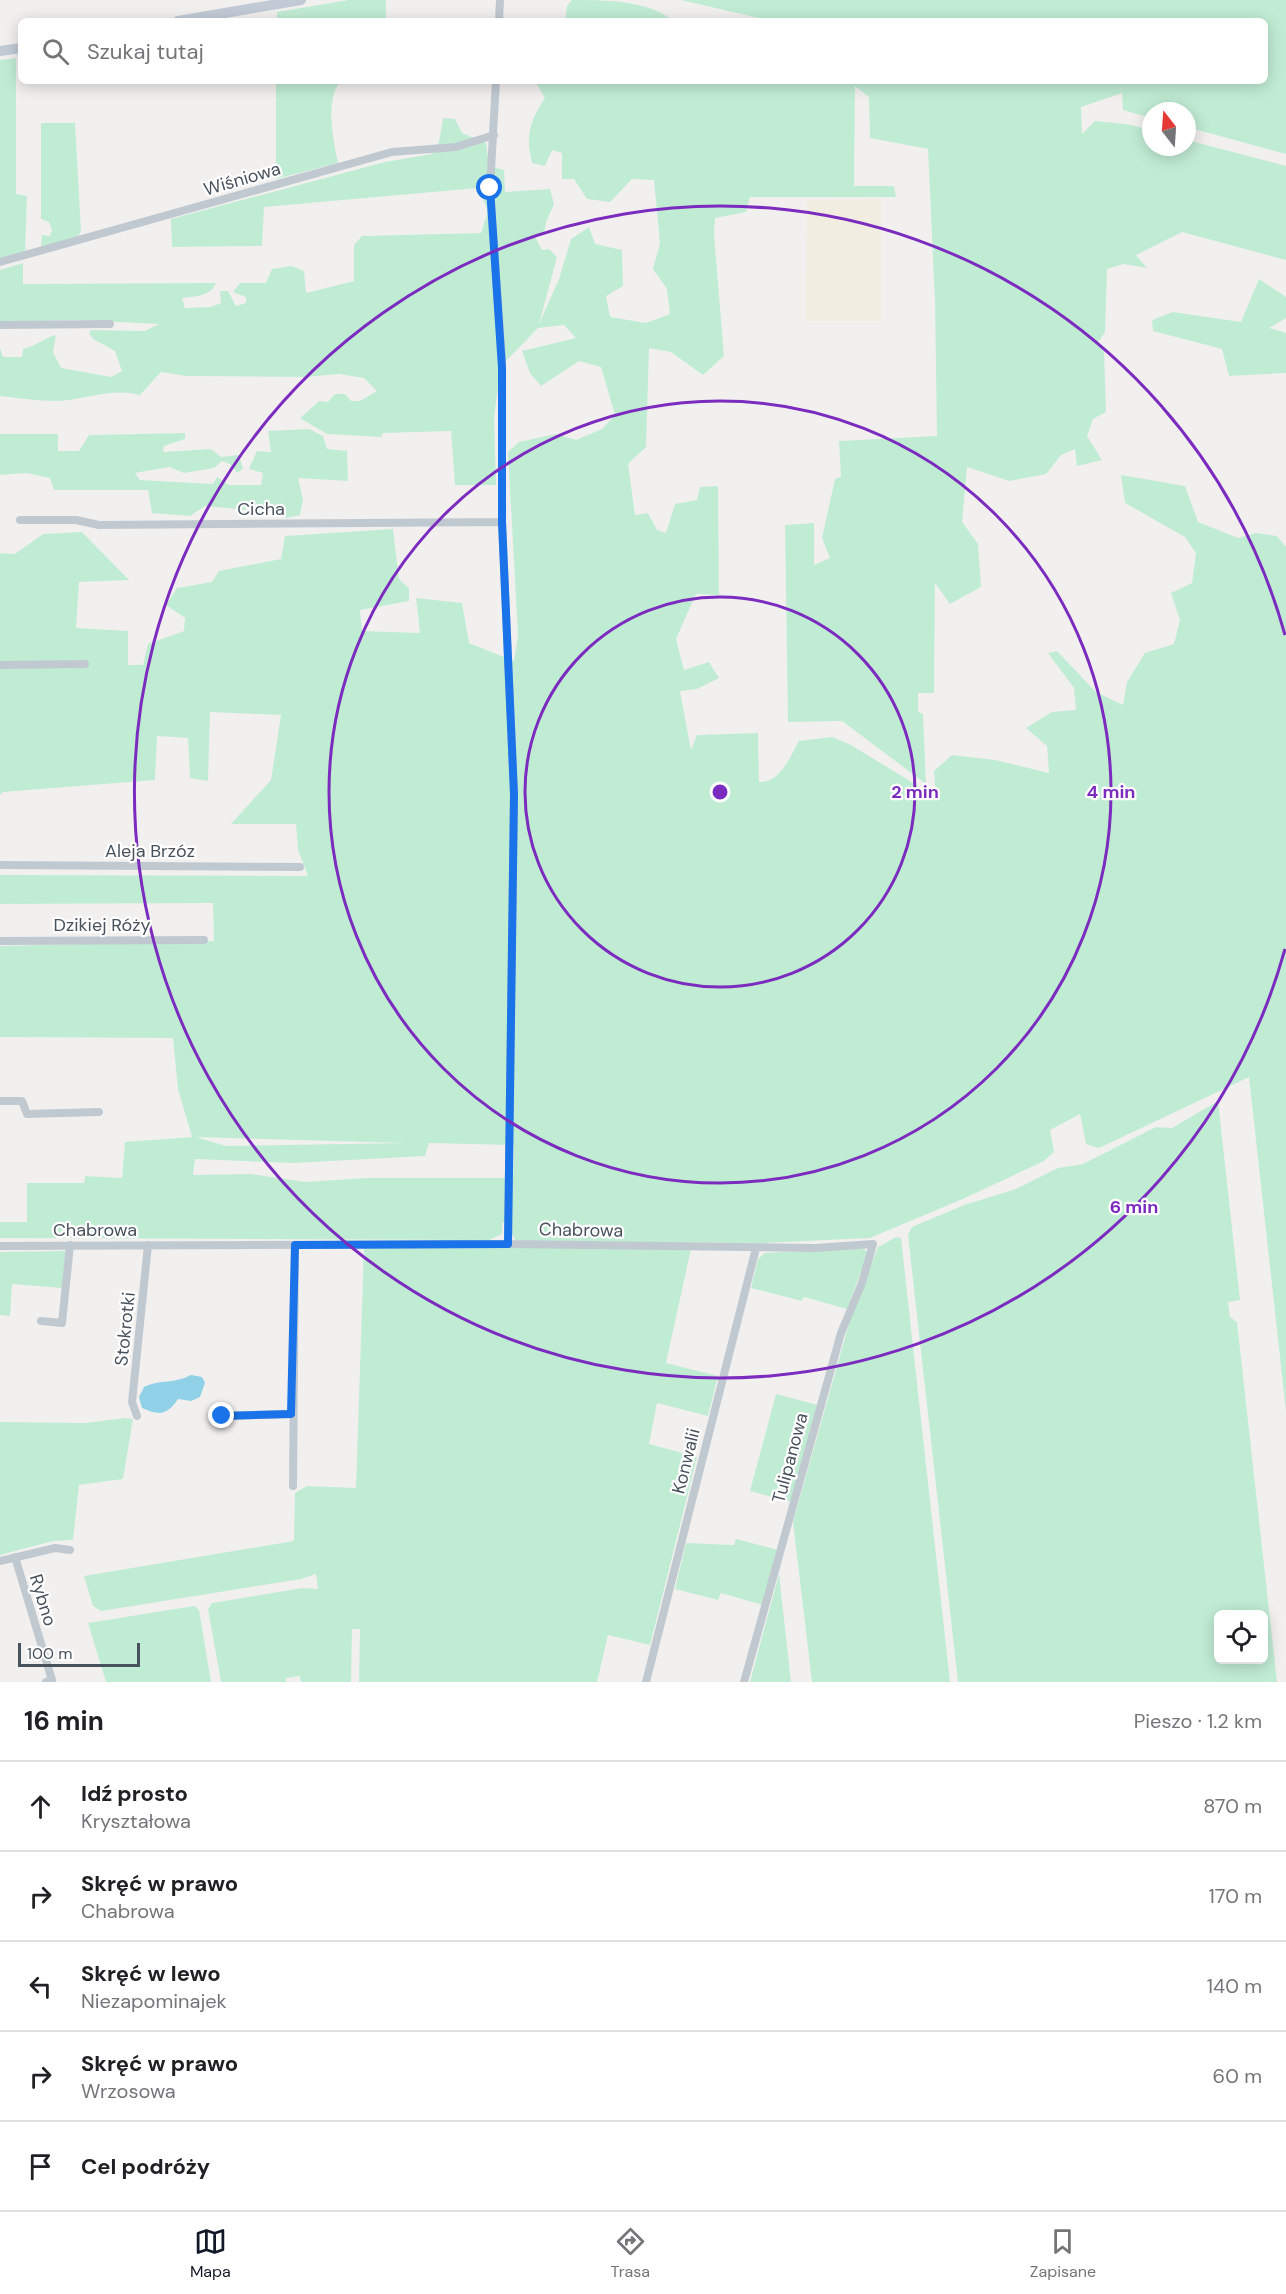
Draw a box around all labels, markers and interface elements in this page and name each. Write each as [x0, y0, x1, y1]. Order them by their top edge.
search box [18, 18, 1268, 84]
icon: search [39, 35, 72, 68]
text: Szukaj tutaj [87, 37, 204, 66]
north arrow [1142, 102, 1196, 156]
street label: Wiśniowa [201, 157, 283, 201]
route start [476, 174, 502, 200]
street label: Cicha [237, 497, 285, 521]
text: 2 min [891, 780, 939, 804]
text: 4 min [1087, 780, 1135, 804]
centre of rings [710, 782, 730, 802]
street label: Aleja Brzóz [105, 839, 195, 863]
street label: Dzikiej Róży [54, 913, 150, 937]
text: 6 min [1110, 1195, 1158, 1219]
street label: Chabrowa [539, 1217, 623, 1243]
street label: Chabrowa [53, 1218, 137, 1242]
street label: Stokrotki [109, 1291, 141, 1367]
route end [208, 1402, 234, 1428]
street label: Tulipanowa [766, 1410, 814, 1506]
street label: Konwalii [666, 1426, 706, 1496]
street label: Rybno [24, 1571, 62, 1629]
map controls [1214, 1610, 1268, 1664]
button: locate [1214, 1610, 1268, 1664]
scale bar [18, 1640, 140, 1668]
text: 100 m [27, 1643, 72, 1664]
text: 16 min [24, 1704, 104, 1738]
text: Pieszo · 1.2 km [1134, 1708, 1262, 1734]
text: Idź prosto [81, 1779, 188, 1808]
icon: ahead [24, 1790, 57, 1823]
text: 870 m [1203, 1793, 1262, 1819]
text: Kryształowa [81, 1808, 191, 1834]
text: Skręć w prawo [81, 1869, 238, 1898]
icon: right [24, 1880, 57, 1913]
text: 170 m [1209, 1883, 1262, 1909]
text: Chabrowa [81, 1898, 175, 1924]
text: Skręć w lewo [81, 1959, 221, 1988]
icon: left [24, 1970, 57, 2003]
text: 140 m [1207, 1973, 1262, 1999]
text: Niezapominajek [81, 1988, 227, 2014]
text: Skręć w prawo [81, 2049, 238, 2078]
icon: right [24, 2060, 57, 2093]
text: 60 m [1213, 2063, 1262, 2089]
text: Wrzosowa [81, 2078, 176, 2104]
icon: arrive [24, 2150, 57, 2183]
text: Cel podróży [81, 2152, 210, 2181]
tab: Mapa [190, 2225, 231, 2282]
tab: Trasa [611, 2225, 650, 2282]
tab: Zapisane [1030, 2225, 1096, 2282]

